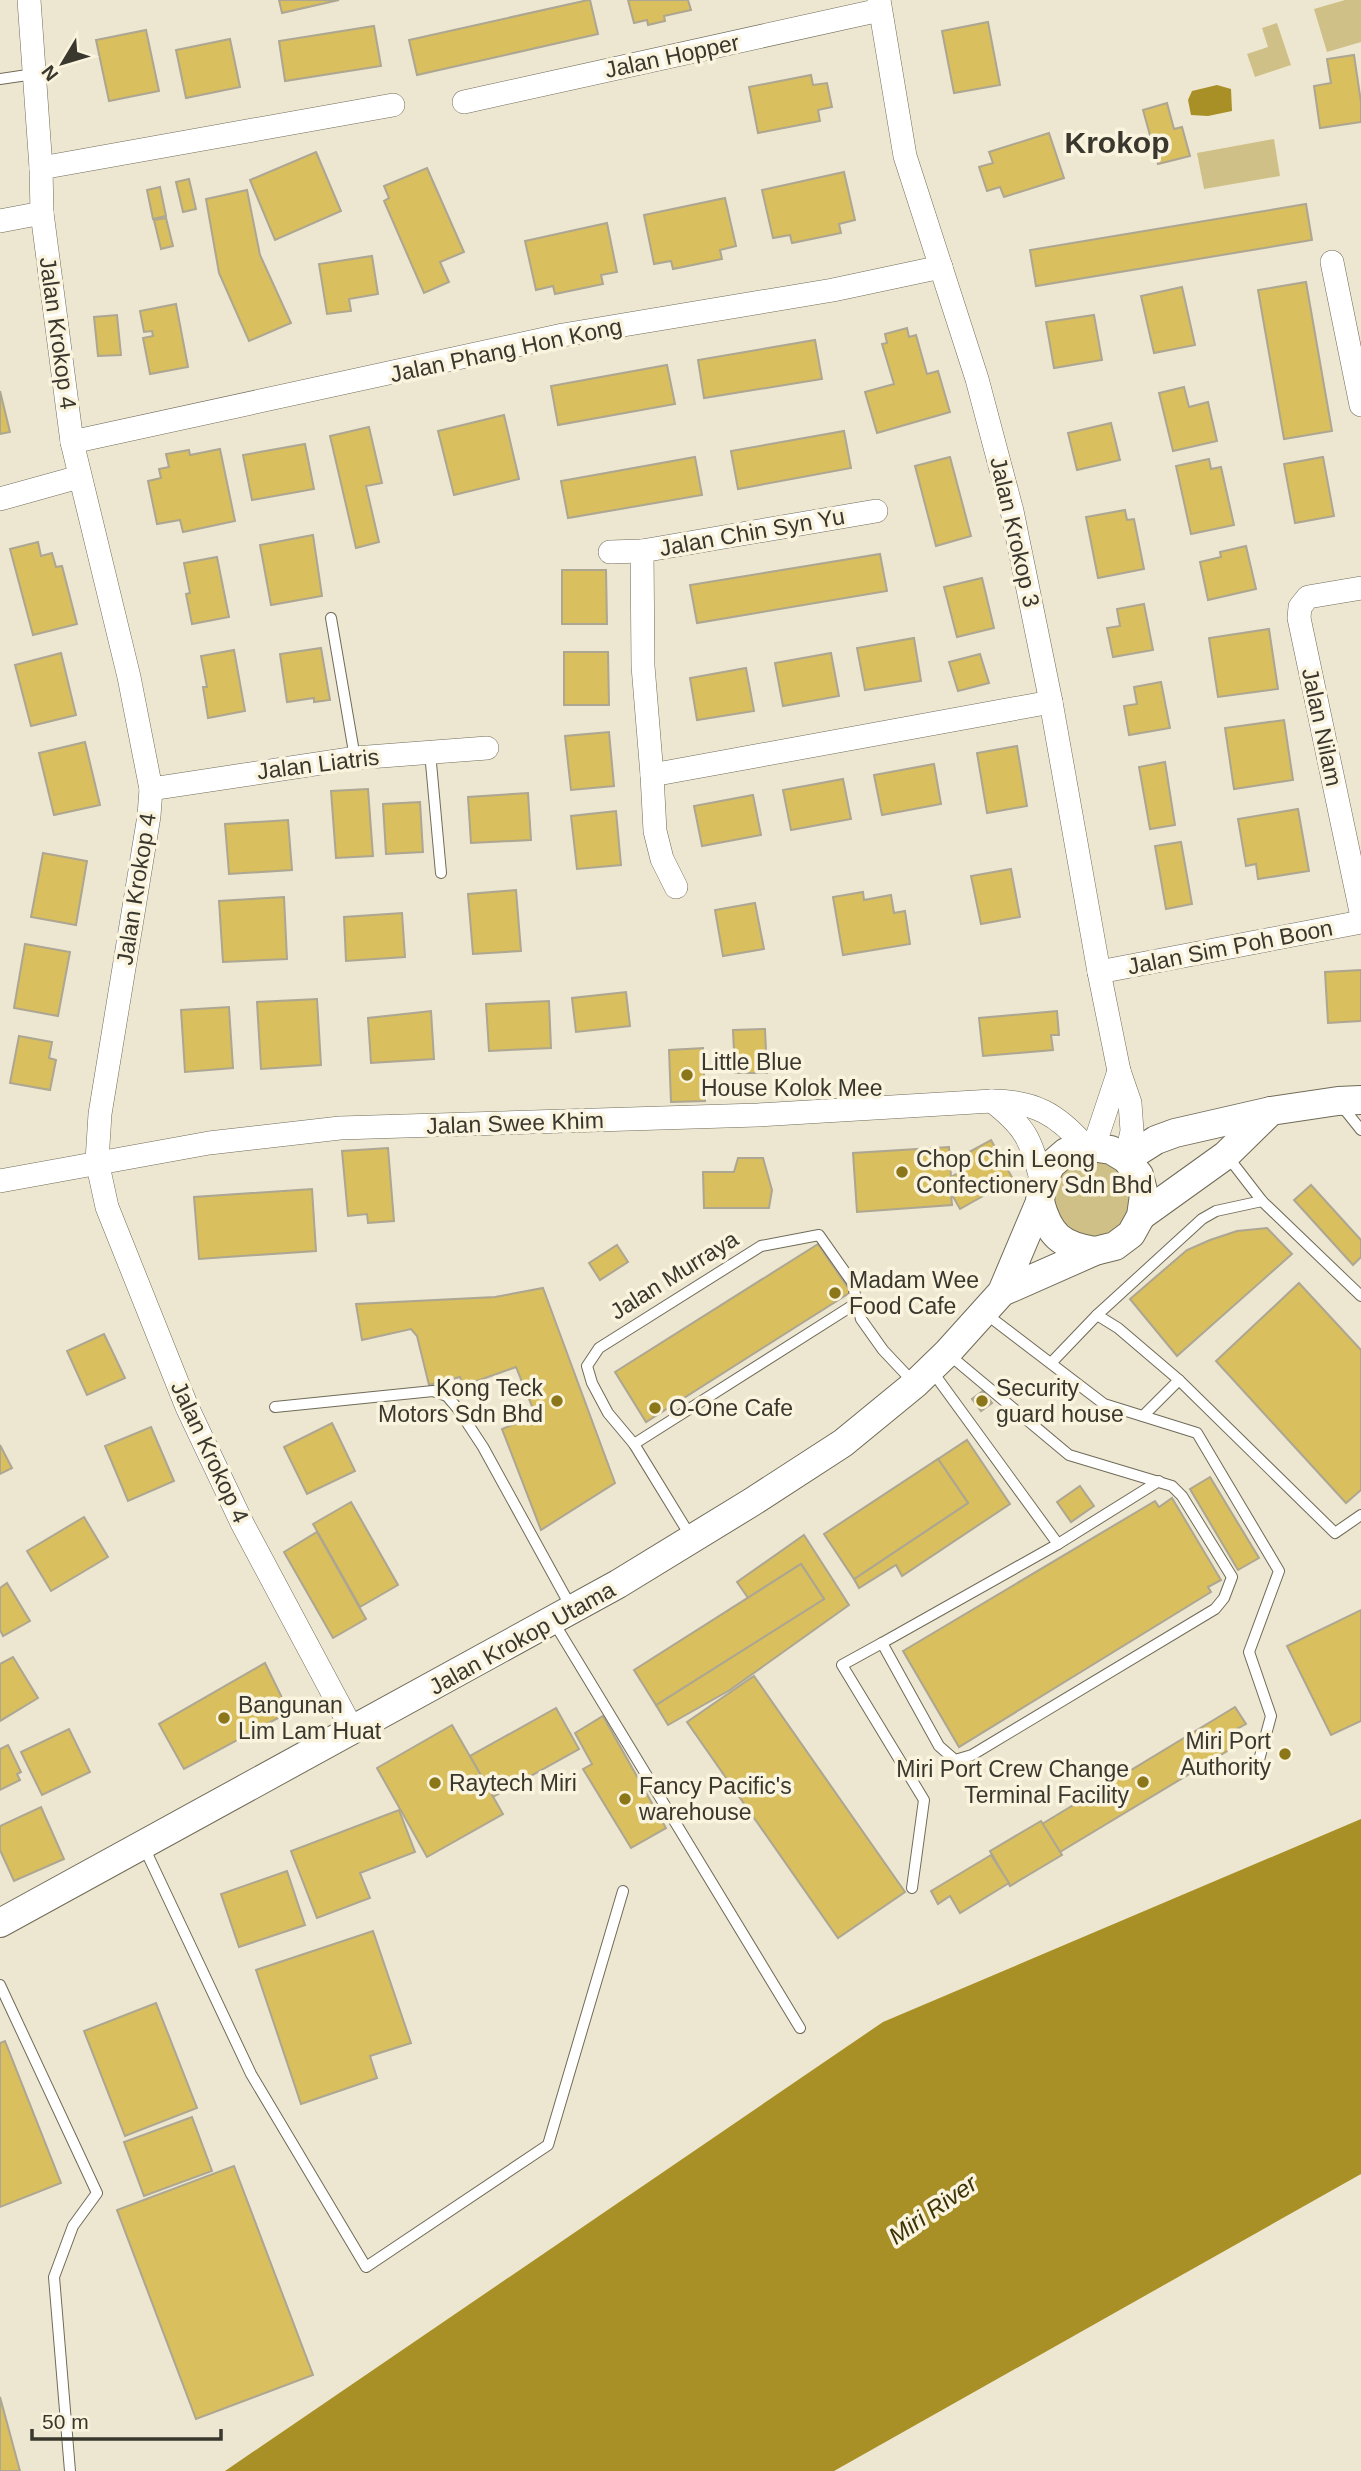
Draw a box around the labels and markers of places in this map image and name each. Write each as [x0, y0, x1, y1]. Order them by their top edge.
place label: Little Blue House Kolok Mee [701, 1049, 883, 1101]
marker: Little Blue House Kolok Mee [679, 1067, 695, 1083]
place label: Chop Chin Leong Confectionery Sdn Bhd [916, 1146, 1153, 1198]
marker: Chop Chin Leong Confectionery Sdn Bhd [894, 1164, 910, 1180]
place label: Madam Wee Food Cafe [849, 1267, 979, 1319]
marker: Madam Wee Food Cafe [827, 1285, 843, 1301]
place label: Kong Teck Motors Sdn Bhd [378, 1375, 543, 1427]
place label: Security guard house [996, 1375, 1124, 1427]
marker: Kong Teck Motors Sdn Bhd [549, 1393, 565, 1409]
marker: Security guard house [974, 1393, 990, 1409]
place label: O-One Cafe [669, 1395, 793, 1421]
marker: O-One Cafe [647, 1400, 663, 1416]
place label: Bangunan Lim Lam Huat [238, 1692, 382, 1744]
marker: Bangunan Lim Lam Huat [216, 1710, 232, 1726]
place label: Miri Port Authority [1180, 1728, 1272, 1780]
marker: Miri Port Authority [1277, 1746, 1293, 1762]
place label: Miri Port Crew Change Terminal Facility [896, 1756, 1129, 1808]
place label: Raytech Miri [449, 1770, 577, 1796]
place label: Fancy Pacific's warehouse [638, 1773, 792, 1825]
marker: Miri Port Crew Change Terminal Facility [1135, 1774, 1151, 1790]
marker: Raytech Miri [427, 1775, 443, 1791]
marker: Fancy Pacific's warehouse [617, 1791, 633, 1807]

